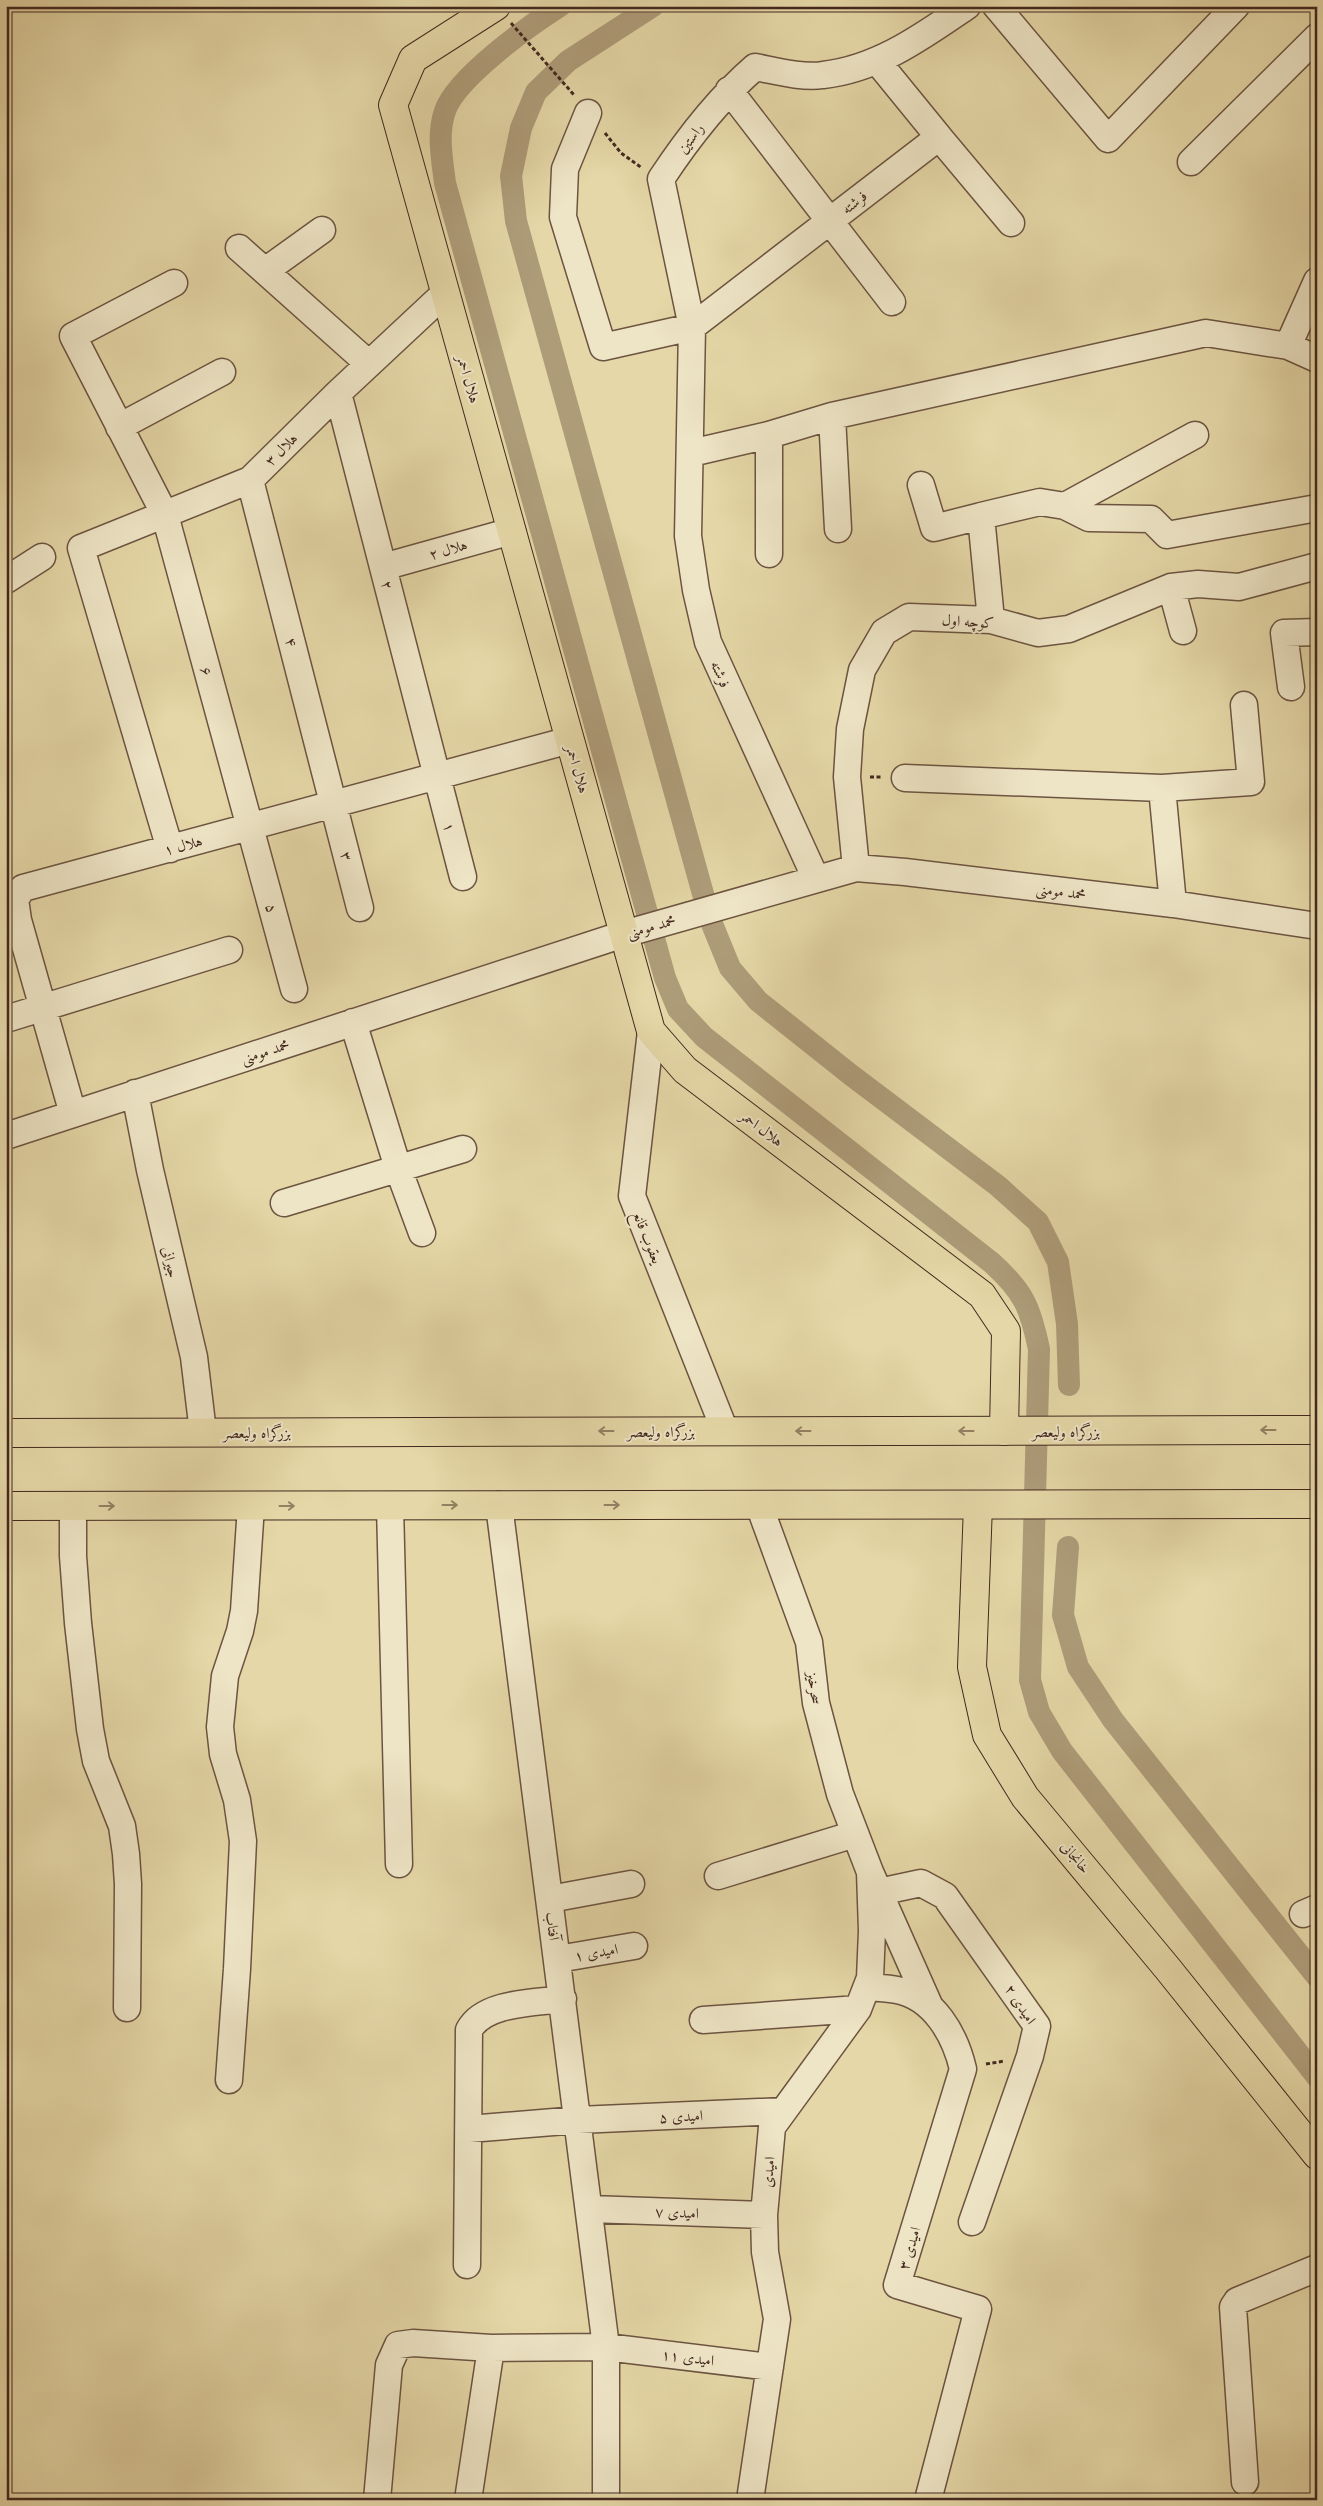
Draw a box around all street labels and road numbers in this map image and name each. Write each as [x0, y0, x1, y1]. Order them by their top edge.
street label: راستین [673, 119, 707, 157]
street label: فرشته [837, 186, 871, 219]
street label: هلال احمر [452, 351, 485, 406]
street label: هلال ۳ [260, 428, 302, 470]
street label: هلال ۲ [427, 534, 469, 564]
street label: ۲ [378, 578, 398, 592]
street label: کوچه اول [941, 610, 995, 634]
street label: ۴ [282, 635, 302, 649]
street label: فرشته [706, 658, 735, 691]
street label: ۶ [197, 664, 217, 678]
street label: هلال احمر [561, 741, 594, 796]
street label: ۱ [440, 820, 460, 834]
street label: هلال ۱ [162, 831, 204, 859]
street label: ۳ [337, 849, 357, 863]
street label: محمد مومنی [1035, 879, 1087, 905]
street label: ۵ [262, 901, 282, 915]
street label: محمد مومنی [624, 910, 678, 944]
street label: محمد مومنی [238, 1034, 292, 1070]
street label: هلال احمر [734, 1104, 788, 1151]
street label: یعقوب قانع [624, 1208, 668, 1269]
street label: جیرانی [158, 1244, 184, 1280]
street label: بزرگراه ولیعصر [625, 1422, 695, 1442]
street label: بزرگراه ولیعصر [1030, 1422, 1100, 1442]
street label: بزرگراه ولیعصر [221, 1423, 291, 1443]
street label: سحرخیز [802, 1668, 827, 1706]
street label: خانجانی [1057, 1837, 1095, 1877]
street label: آفتاب [542, 1911, 564, 1943]
street label: امیدی ۱ [573, 1939, 619, 1965]
street label: امیدی ۲ [1001, 1980, 1041, 2028]
street label: امیدی ۵ [659, 2105, 703, 2127]
street label: امیدی [757, 2156, 779, 2188]
street label: امیدی ۷ [655, 2202, 699, 2222]
street label: امیدی ۳ [893, 2224, 925, 2272]
street label: امیدی ۱۱ [661, 2344, 715, 2370]

